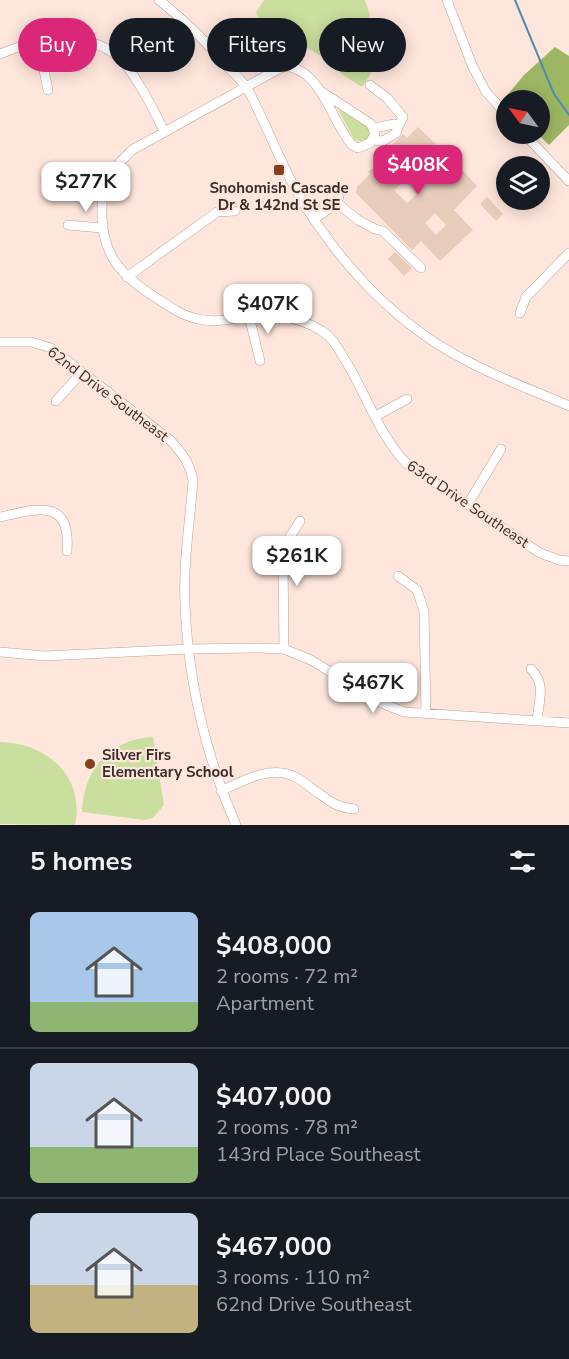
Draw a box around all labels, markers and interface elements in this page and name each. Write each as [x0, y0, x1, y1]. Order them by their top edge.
chip: Buy [18, 18, 97, 72]
chip: Rent [109, 18, 195, 72]
chip: Filters [207, 18, 307, 72]
chip: New [319, 18, 406, 72]
north arrow [496, 90, 550, 144]
map controls [496, 90, 550, 210]
pin: $408K [376, 145, 460, 196]
text: $408K [387, 151, 449, 178]
button: layers [496, 156, 550, 210]
pin: $277K [44, 162, 128, 213]
marker: Snohomish Cascade Dr & 142nd St SE [272, 163, 286, 177]
text: $277K [55, 168, 117, 195]
place label: Snohomish Cascade Dr & 142nd St SE [209, 178, 349, 215]
pin: $407K [226, 284, 310, 335]
text: $407K [237, 290, 299, 317]
street label: 62nd Drive Southeast [43, 342, 173, 447]
street label: 63rd Drive Southeast [403, 456, 534, 553]
pin: $261K [255, 536, 339, 587]
text: $261K [266, 542, 328, 569]
pin: $467K [331, 663, 415, 714]
text: $467K [342, 669, 404, 696]
place label: Silver Firs Elementary School [102, 745, 234, 782]
marker: Silver Firs Elementary School [83, 757, 97, 771]
text: 5 homes [30, 844, 132, 879]
icon: filters [506, 845, 539, 878]
text: $408,000 [216, 928, 332, 963]
icon: home [78, 936, 150, 1008]
text: 2 rooms · 72 m² [216, 963, 358, 990]
text: Apartment [216, 990, 314, 1017]
text: $407,000 [216, 1079, 332, 1114]
icon: home [78, 1087, 150, 1159]
text: 2 rooms · 78 m² [216, 1114, 358, 1141]
text: 143rd Place Southeast [216, 1141, 421, 1168]
text: $467,000 [216, 1229, 332, 1264]
icon: home [78, 1237, 150, 1309]
text: 3 rooms · 110 m² [216, 1264, 370, 1291]
text: 62nd Drive Southeast [216, 1291, 412, 1318]

